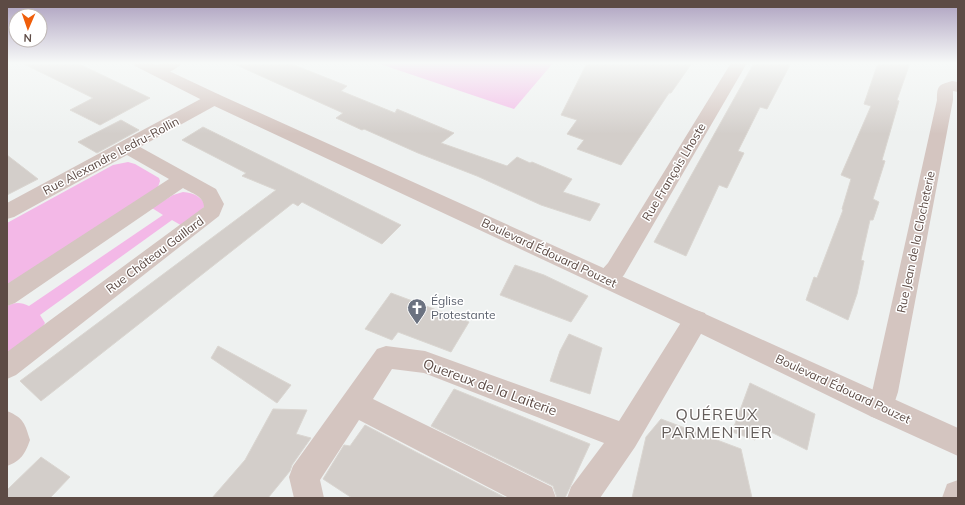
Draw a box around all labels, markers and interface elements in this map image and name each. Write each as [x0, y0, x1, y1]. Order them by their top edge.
north arrow [8, 8, 48, 48]
text: N [23, 31, 32, 45]
street label: Rue Alexandre Ledru-Rollin [40, 113, 181, 198]
street label: Rue François Lhoste [638, 120, 709, 223]
street label: Rue Jean de la Clocheterie [893, 170, 938, 314]
street label: Rue Château Gaillard [103, 213, 207, 296]
street label: Boulevard Édouard Pouzet [479, 215, 619, 290]
place label: Église Protestante [431, 293, 495, 322]
church icon: Église Protestante [406, 297, 428, 325]
street label: Boulevard Édouard Pouzet [773, 351, 913, 426]
street label: Quereux de la Laiterie [421, 354, 559, 420]
district label: QUÉREUX PARMENTIER [661, 404, 773, 442]

